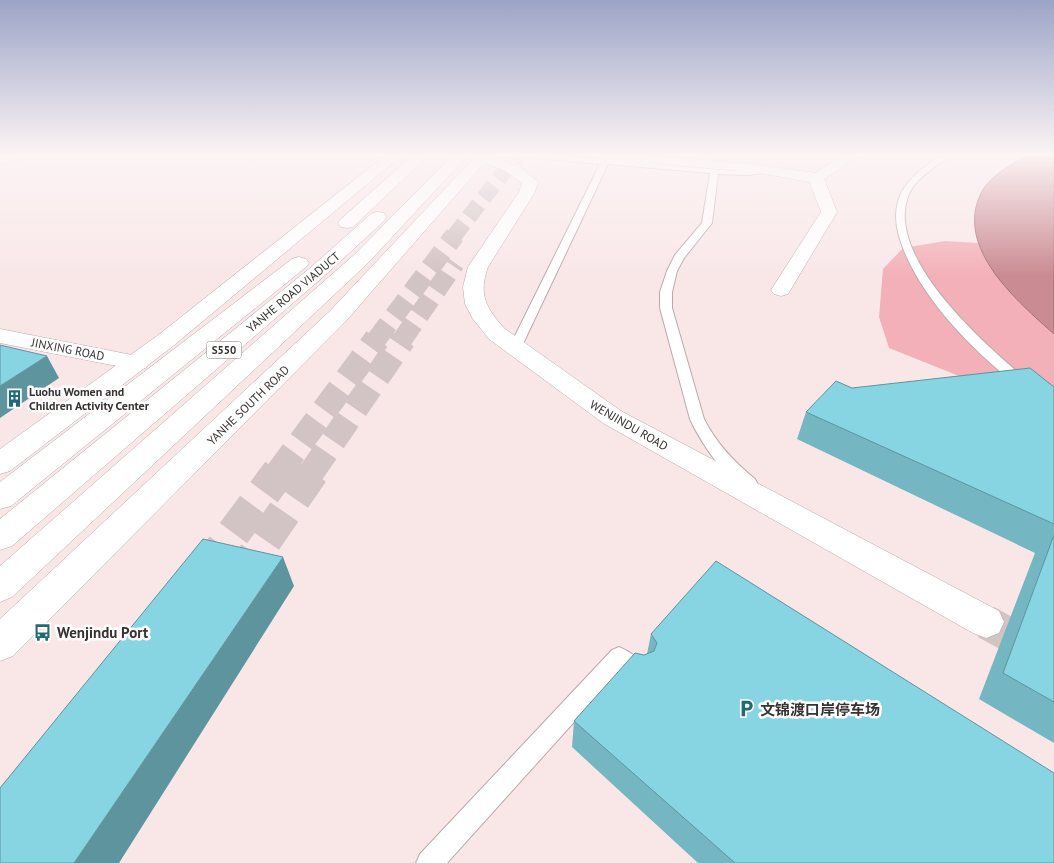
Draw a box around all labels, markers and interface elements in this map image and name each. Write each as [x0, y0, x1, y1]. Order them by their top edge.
street label: YANHE ROAD VIADUCT [243, 248, 343, 335]
street label: JINXING ROAD [29, 334, 106, 363]
road number: S550 [206, 342, 242, 358]
street label: YANHE SOUTH ROAD [204, 362, 292, 448]
place label: Luohu Women and Children Activity Center [29, 384, 150, 413]
building icon: Luohu Women and Children Activity Center [5, 388, 25, 408]
street label: WENJINDU ROAD [587, 397, 671, 454]
bus stop icon: Wenjindu Port [33, 622, 53, 642]
place label: Wenjindu Port [57, 623, 149, 642]
parking icon: 文锦渡口岸停车场 [736, 699, 756, 719]
place label: 文锦渡口岸停车场 [760, 700, 880, 719]

